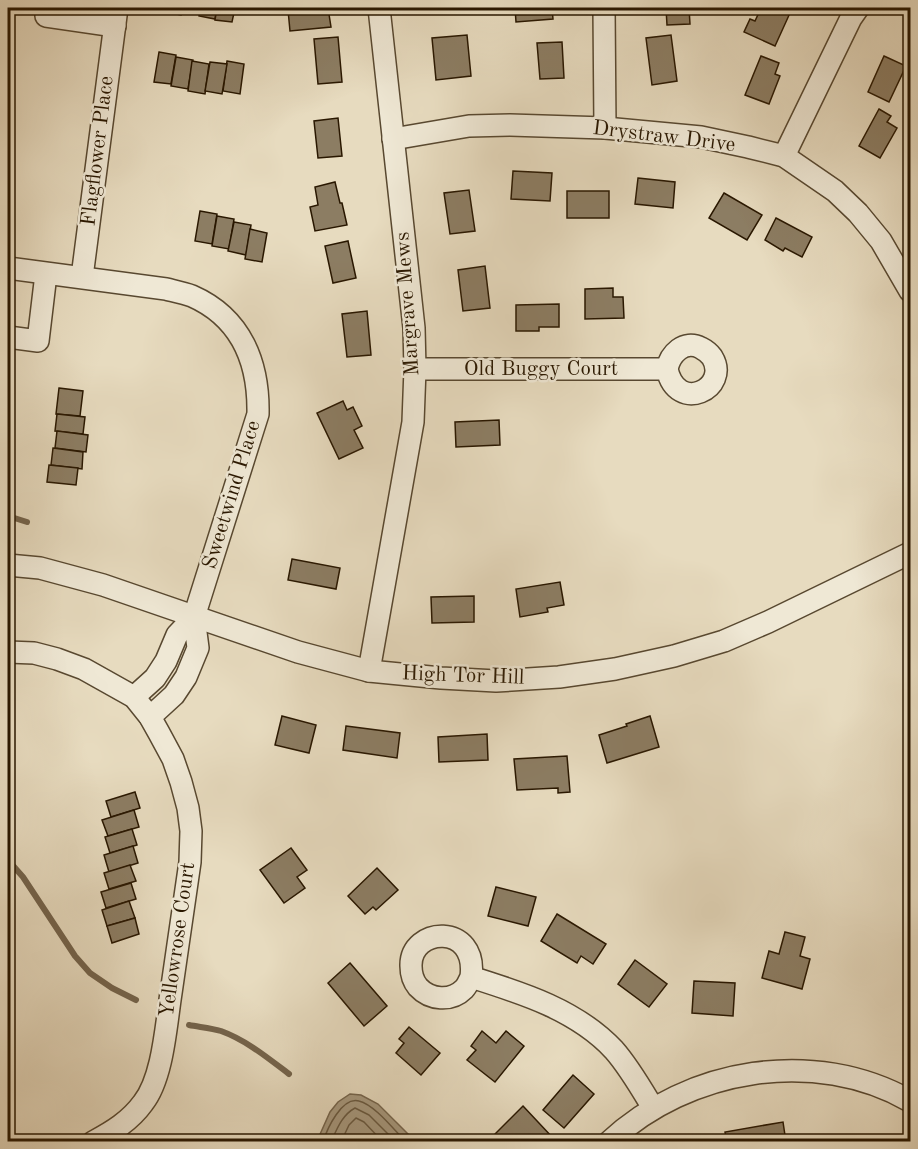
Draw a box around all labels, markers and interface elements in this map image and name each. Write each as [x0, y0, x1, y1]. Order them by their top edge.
street label: Flagflower Place [78, 75, 118, 227]
street label: Drystraw Drive [591, 118, 737, 156]
street label: Margrave Mews [392, 231, 424, 377]
street label: Old Buggy Court [464, 359, 618, 380]
street label: Sweetwind Place [199, 418, 265, 572]
street label: High Tor Hill [401, 663, 525, 689]
street label: Yellowrose Court [157, 861, 199, 1019]

